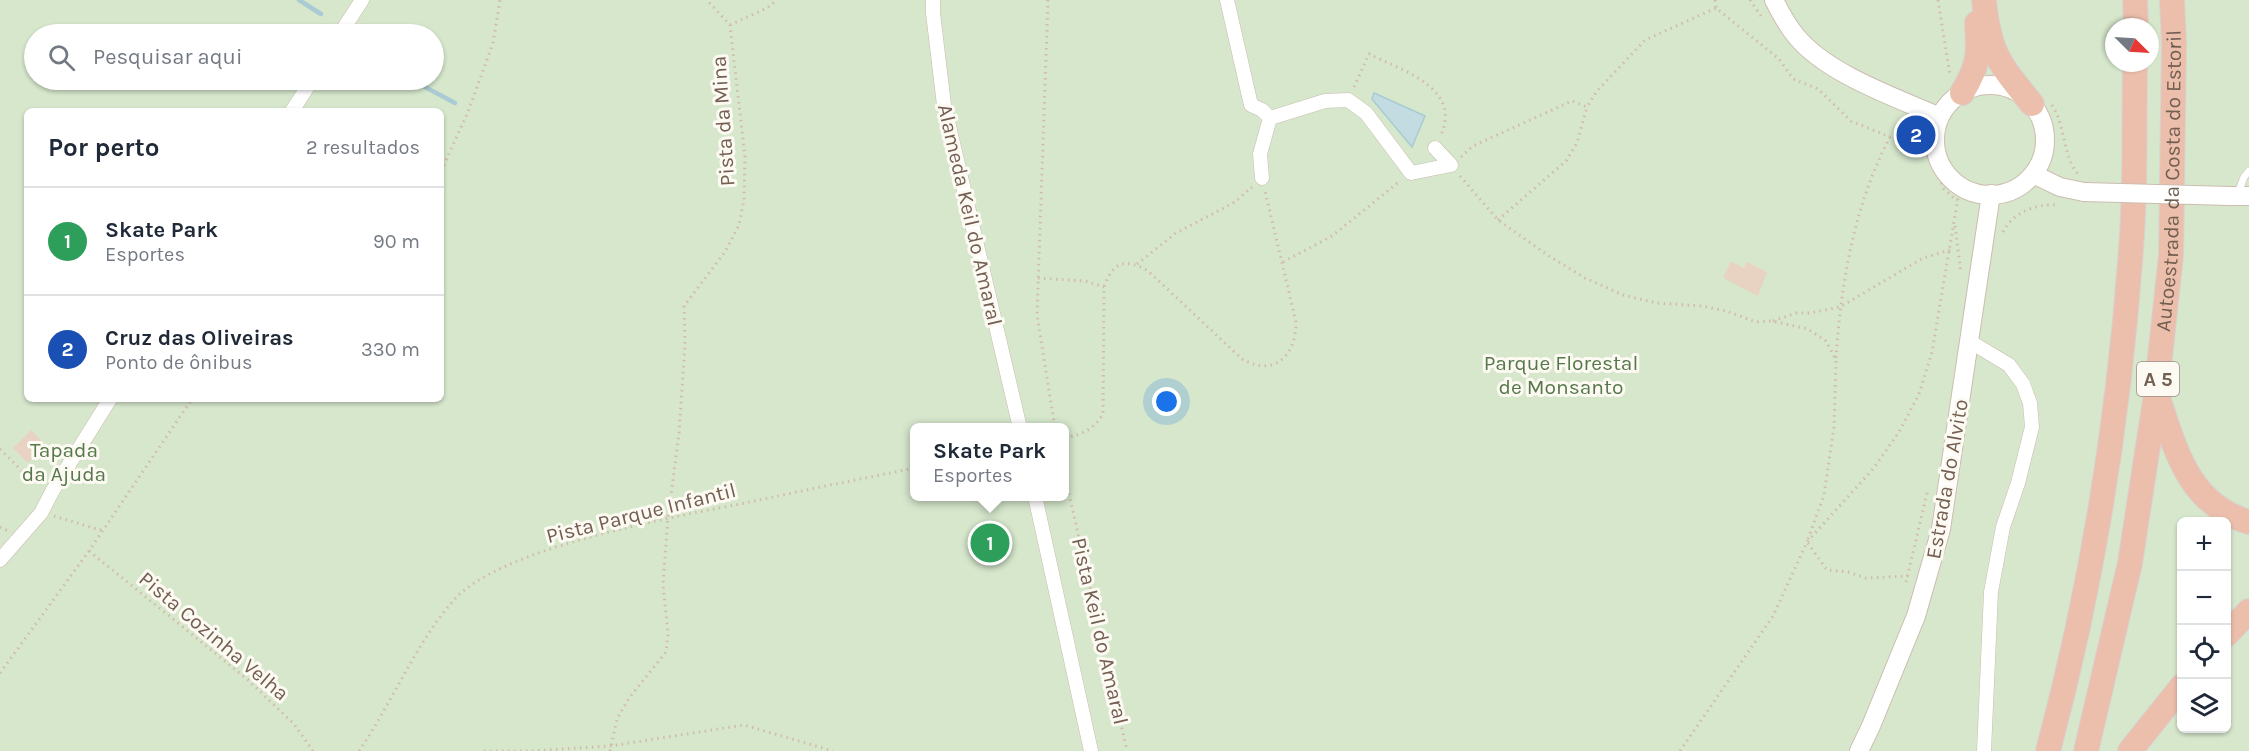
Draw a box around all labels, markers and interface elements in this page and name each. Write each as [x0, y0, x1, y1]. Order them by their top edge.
north arrow [2105, 18, 2159, 72]
search box [24, 24, 444, 90]
street label: Autoestrada da Costa do Estoril [2151, 29, 2186, 333]
icon: search [45, 41, 78, 74]
text: Pesquisar aqui [93, 44, 242, 70]
street label: Pista da Mina [706, 55, 740, 187]
street label: Alameda Keil do Amaral [933, 102, 1007, 328]
pin: 2 [1896, 112, 1936, 158]
text: Por perto [48, 132, 159, 163]
text: 2 resultados [306, 136, 420, 159]
text: Skate Park [105, 217, 218, 243]
text: 1 [64, 230, 71, 253]
text: 90 m [373, 230, 420, 253]
text: Esportes [105, 243, 185, 266]
text: Cruz das Oliveiras [105, 325, 294, 351]
text: 2 [61, 338, 74, 361]
text: 330 m [361, 338, 420, 361]
text: Ponto de ônibus [105, 351, 253, 374]
park label: Parque Florestal de Monsanto [1484, 351, 1638, 399]
road number: A 5 [2137, 362, 2179, 396]
your location [1152, 387, 1181, 416]
street label: Estrada do Alvito [1921, 397, 1973, 561]
popup [910, 423, 1069, 501]
park label: Tapada da Ajuda [22, 438, 106, 486]
text: Skate Park [933, 438, 1046, 464]
text: Esportes [933, 464, 1013, 487]
street label: Pista Parque Infantil [544, 478, 738, 548]
map controls [2177, 517, 2231, 733]
button: + [2177, 517, 2231, 571]
pin: 1 [970, 520, 1010, 566]
street label: Pista Keil do Amaral [1067, 535, 1133, 727]
street label: Pista Cozinha Velha [134, 566, 294, 706]
button: − [2177, 571, 2231, 625]
button: locate [2177, 625, 2231, 679]
button: layers [2177, 679, 2231, 733]

